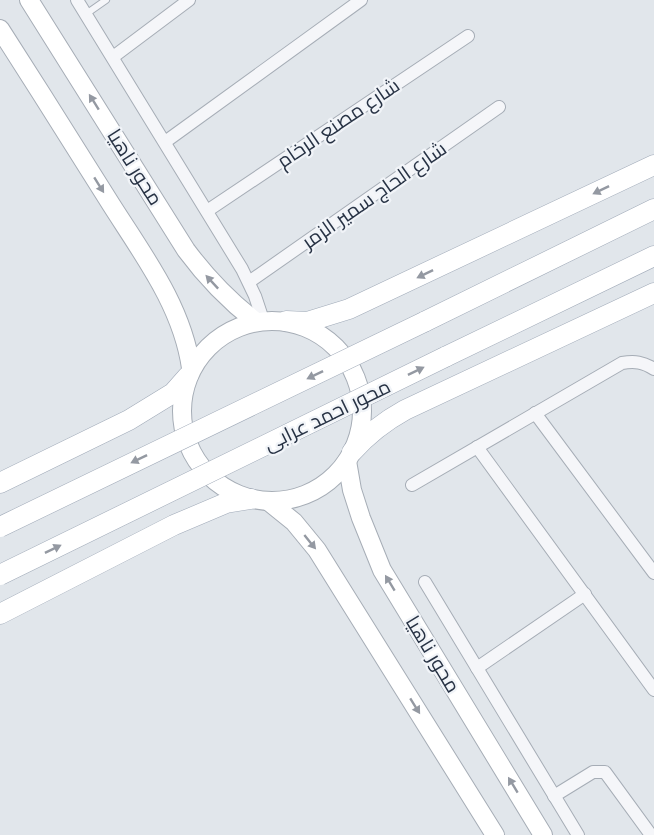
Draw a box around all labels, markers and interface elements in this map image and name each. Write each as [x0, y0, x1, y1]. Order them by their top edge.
street label: شارع مصنع الرخام [273, 74, 405, 175]
one-way arrow [89, 94, 100, 110]
street label: محور ناهيا [102, 125, 167, 210]
street label: شارع الحاج سمير الزمر [297, 137, 452, 256]
one-way arrow [93, 176, 104, 193]
one-way arrow [593, 186, 610, 195]
one-way arrow [417, 270, 434, 279]
one-way arrow [205, 276, 219, 290]
one-way arrow [408, 366, 425, 376]
one-way arrow [306, 370, 323, 379]
street label: محور احمد عرابى [260, 375, 395, 457]
one-way arrow [130, 455, 147, 464]
one-way arrow [303, 534, 316, 549]
one-way arrow [44, 545, 61, 554]
one-way arrow [384, 575, 395, 591]
street label: محور ناهيا [401, 612, 464, 697]
one-way arrow [410, 698, 421, 714]
one-way arrow [508, 776, 518, 793]

